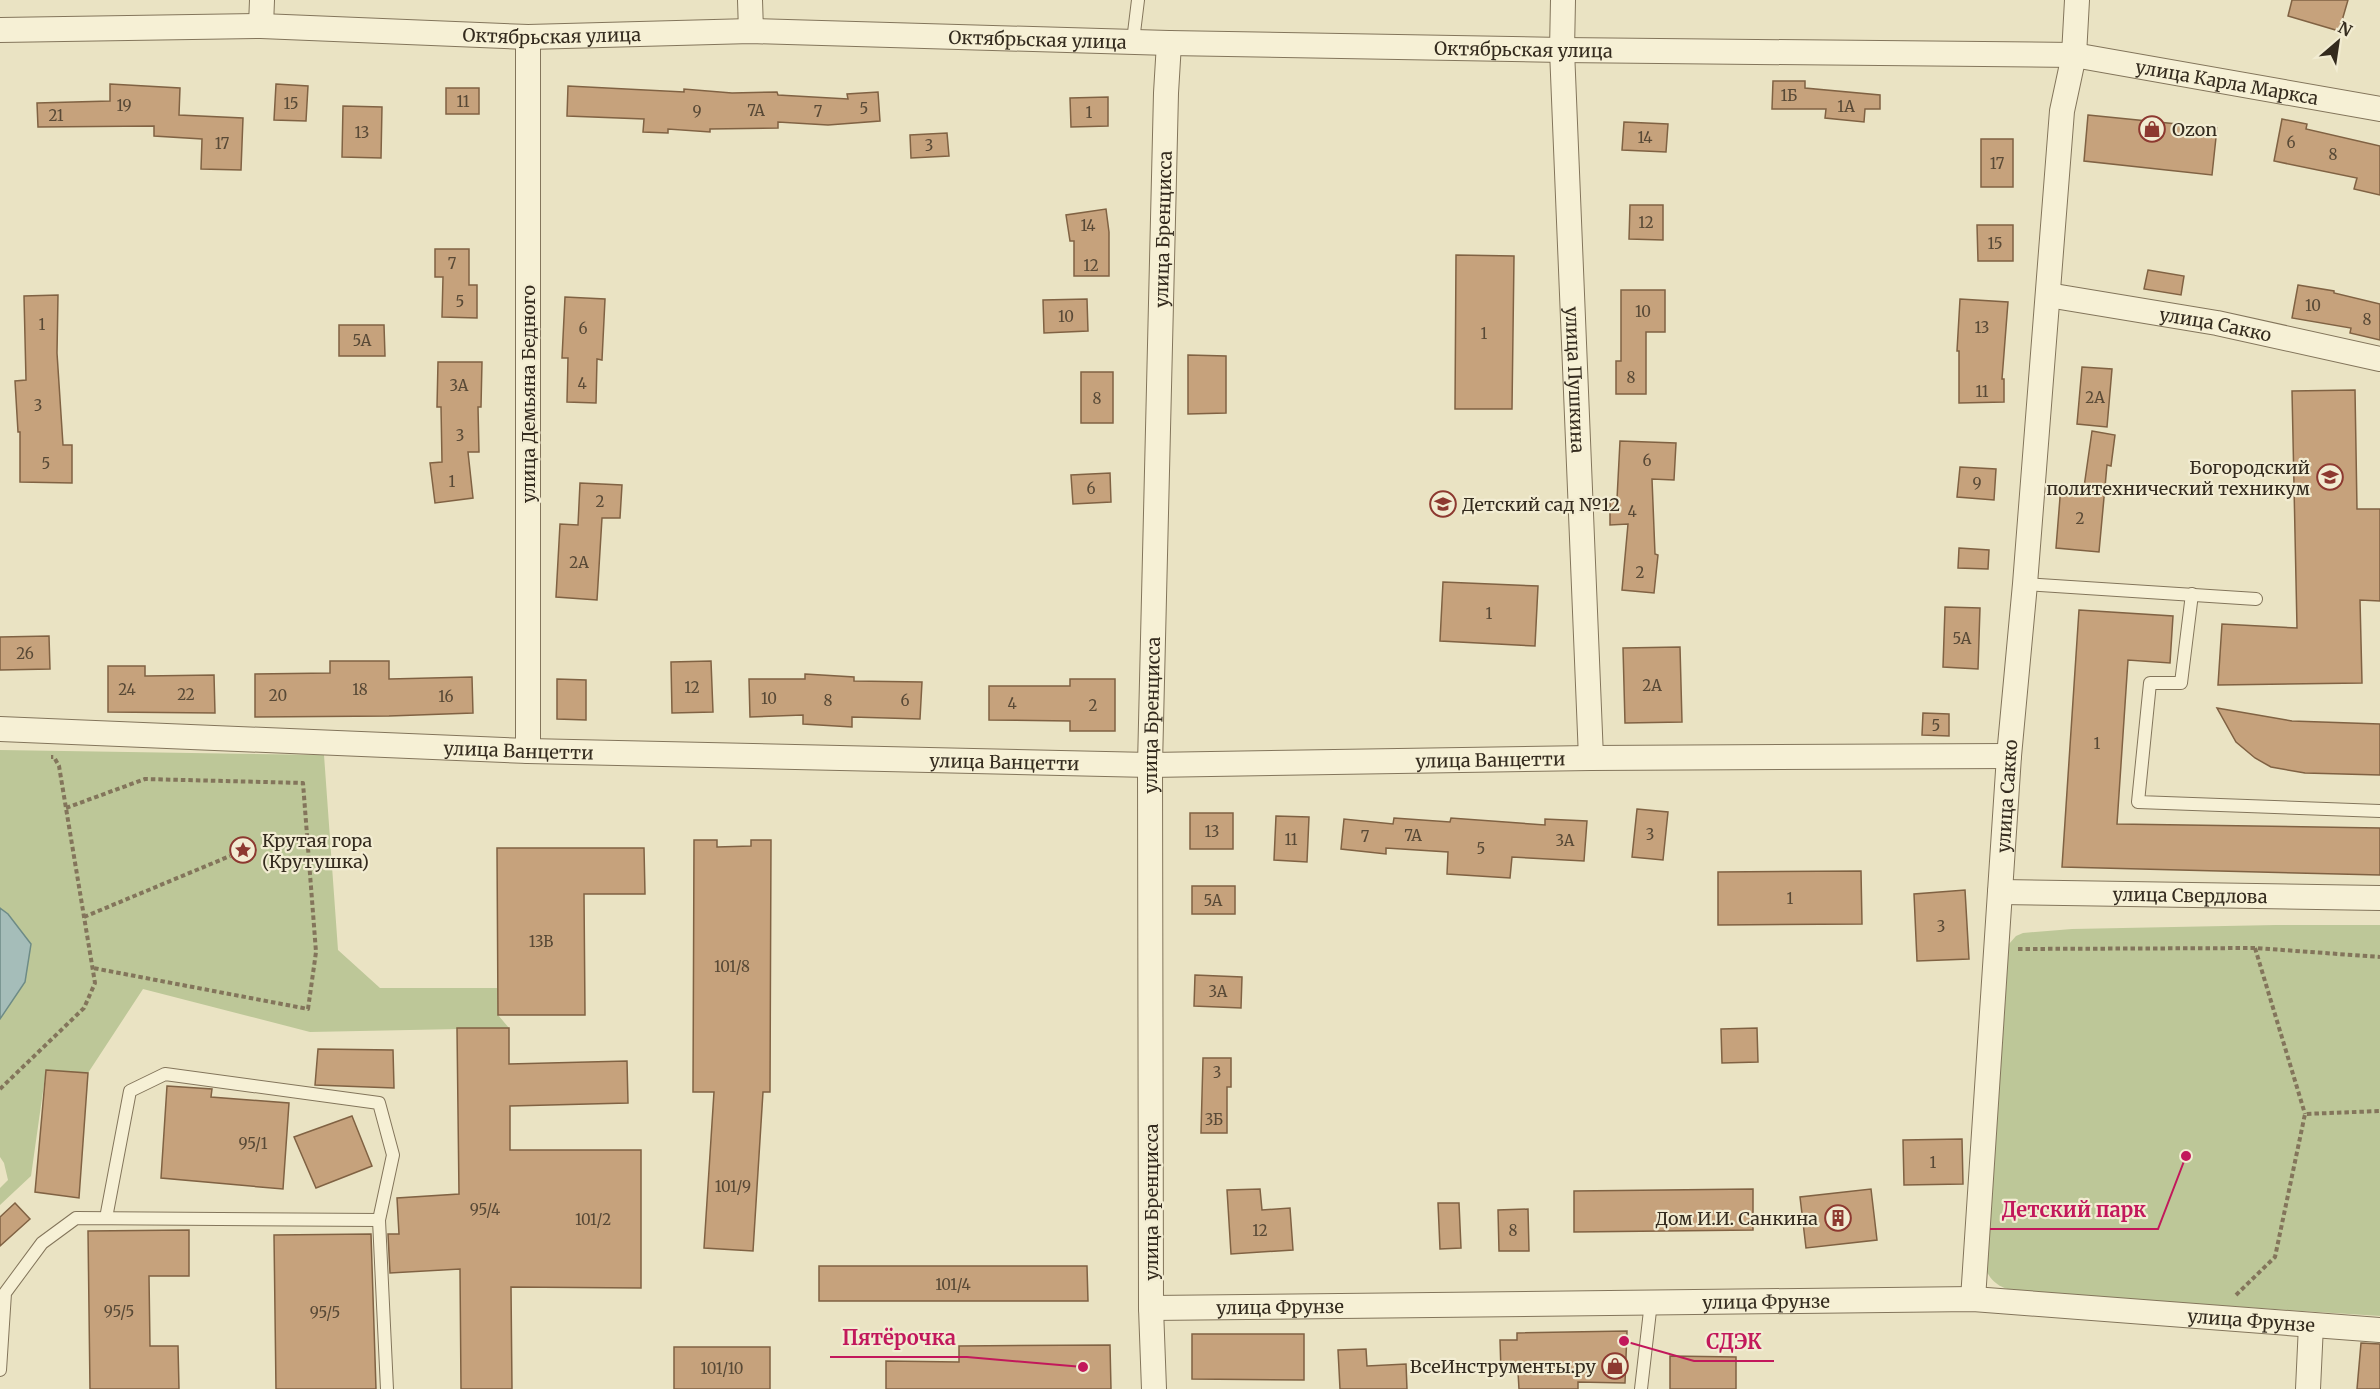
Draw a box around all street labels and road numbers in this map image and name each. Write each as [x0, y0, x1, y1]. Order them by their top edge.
street label: Октябрьская улица [462, 22, 642, 49]
street label: Октябрьская улица [948, 25, 1127, 53]
street label: Октябрьская улица [1434, 36, 1613, 62]
street label: улица Карла Маркса [2134, 55, 2321, 109]
street label: улица Бренцисса [1149, 150, 1176, 308]
street label: улица Демьяна Бедного [517, 285, 540, 503]
street label: улица Сакко [2158, 302, 2274, 346]
street label: улица Пушкина [1561, 306, 1590, 454]
street label: улица Бренцисса [1138, 636, 1165, 794]
street label: улица Ванцетти [443, 736, 594, 764]
street label: улица Сакко [1991, 738, 2022, 854]
street label: улица Ванцетти [1415, 747, 1566, 772]
street label: улица Ванцетти [929, 749, 1080, 775]
street label: улица Свердлова [2112, 882, 2268, 908]
street label: улица Бренцисса [1140, 1123, 1163, 1280]
street label: улица Фрунзе [1702, 1289, 1830, 1313]
street label: улица Фрунзе [1216, 1294, 1344, 1319]
street label: улица Фрунзе [2187, 1304, 2316, 1337]

